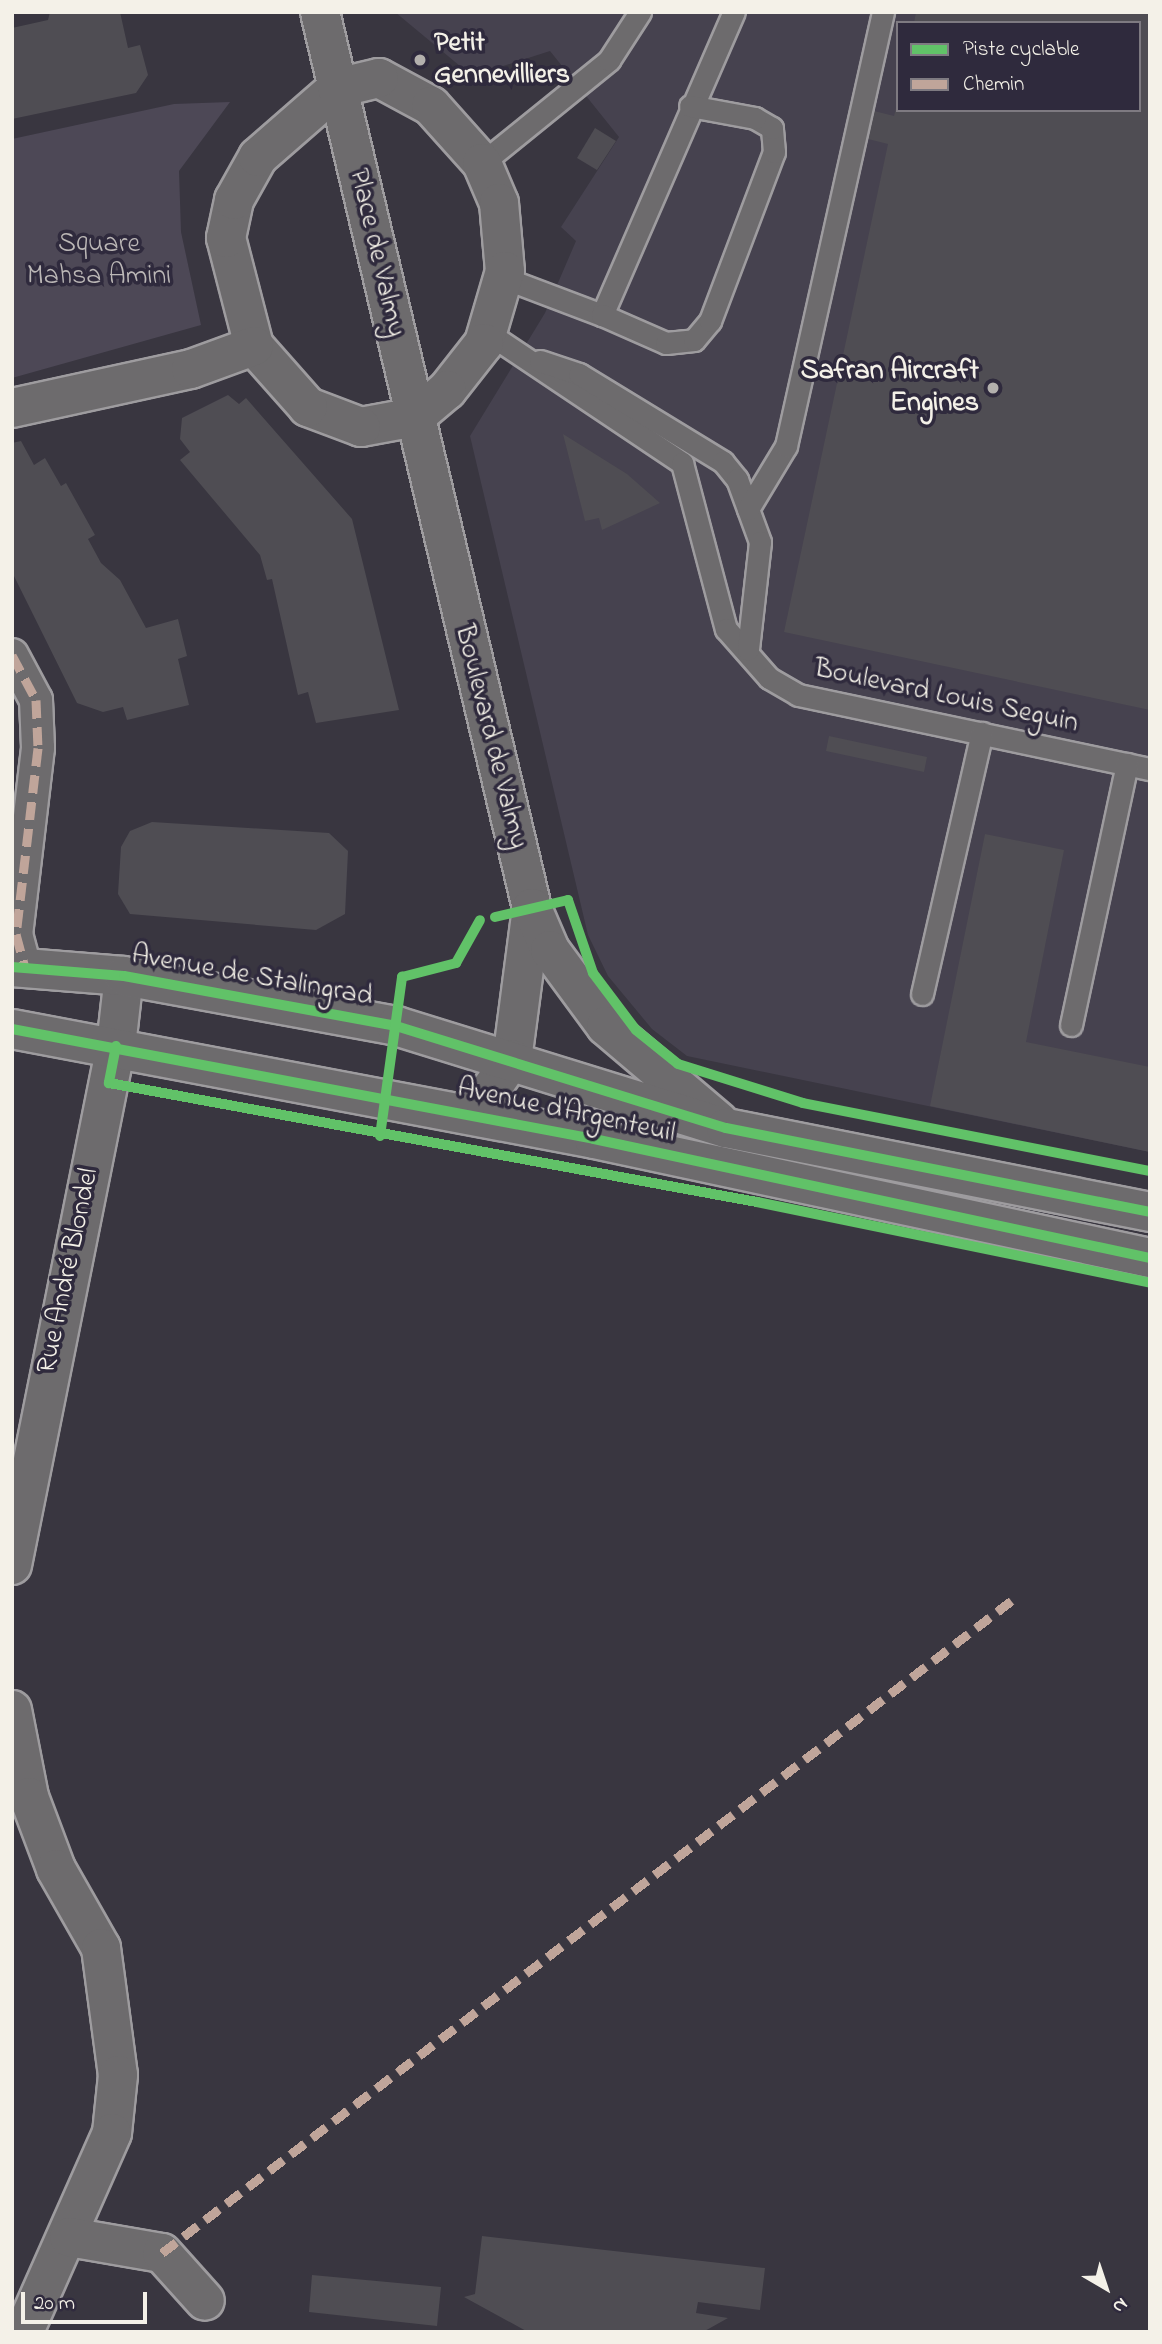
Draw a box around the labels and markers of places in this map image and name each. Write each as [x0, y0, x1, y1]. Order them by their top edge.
place label: Petit Gennevilliers [434, 27, 570, 93]
marker: Petit Gennevilliers [412, 52, 428, 68]
place label: Safran Aircraft Engines [801, 355, 979, 421]
marker: Safran Aircraft Engines [985, 380, 1001, 396]

